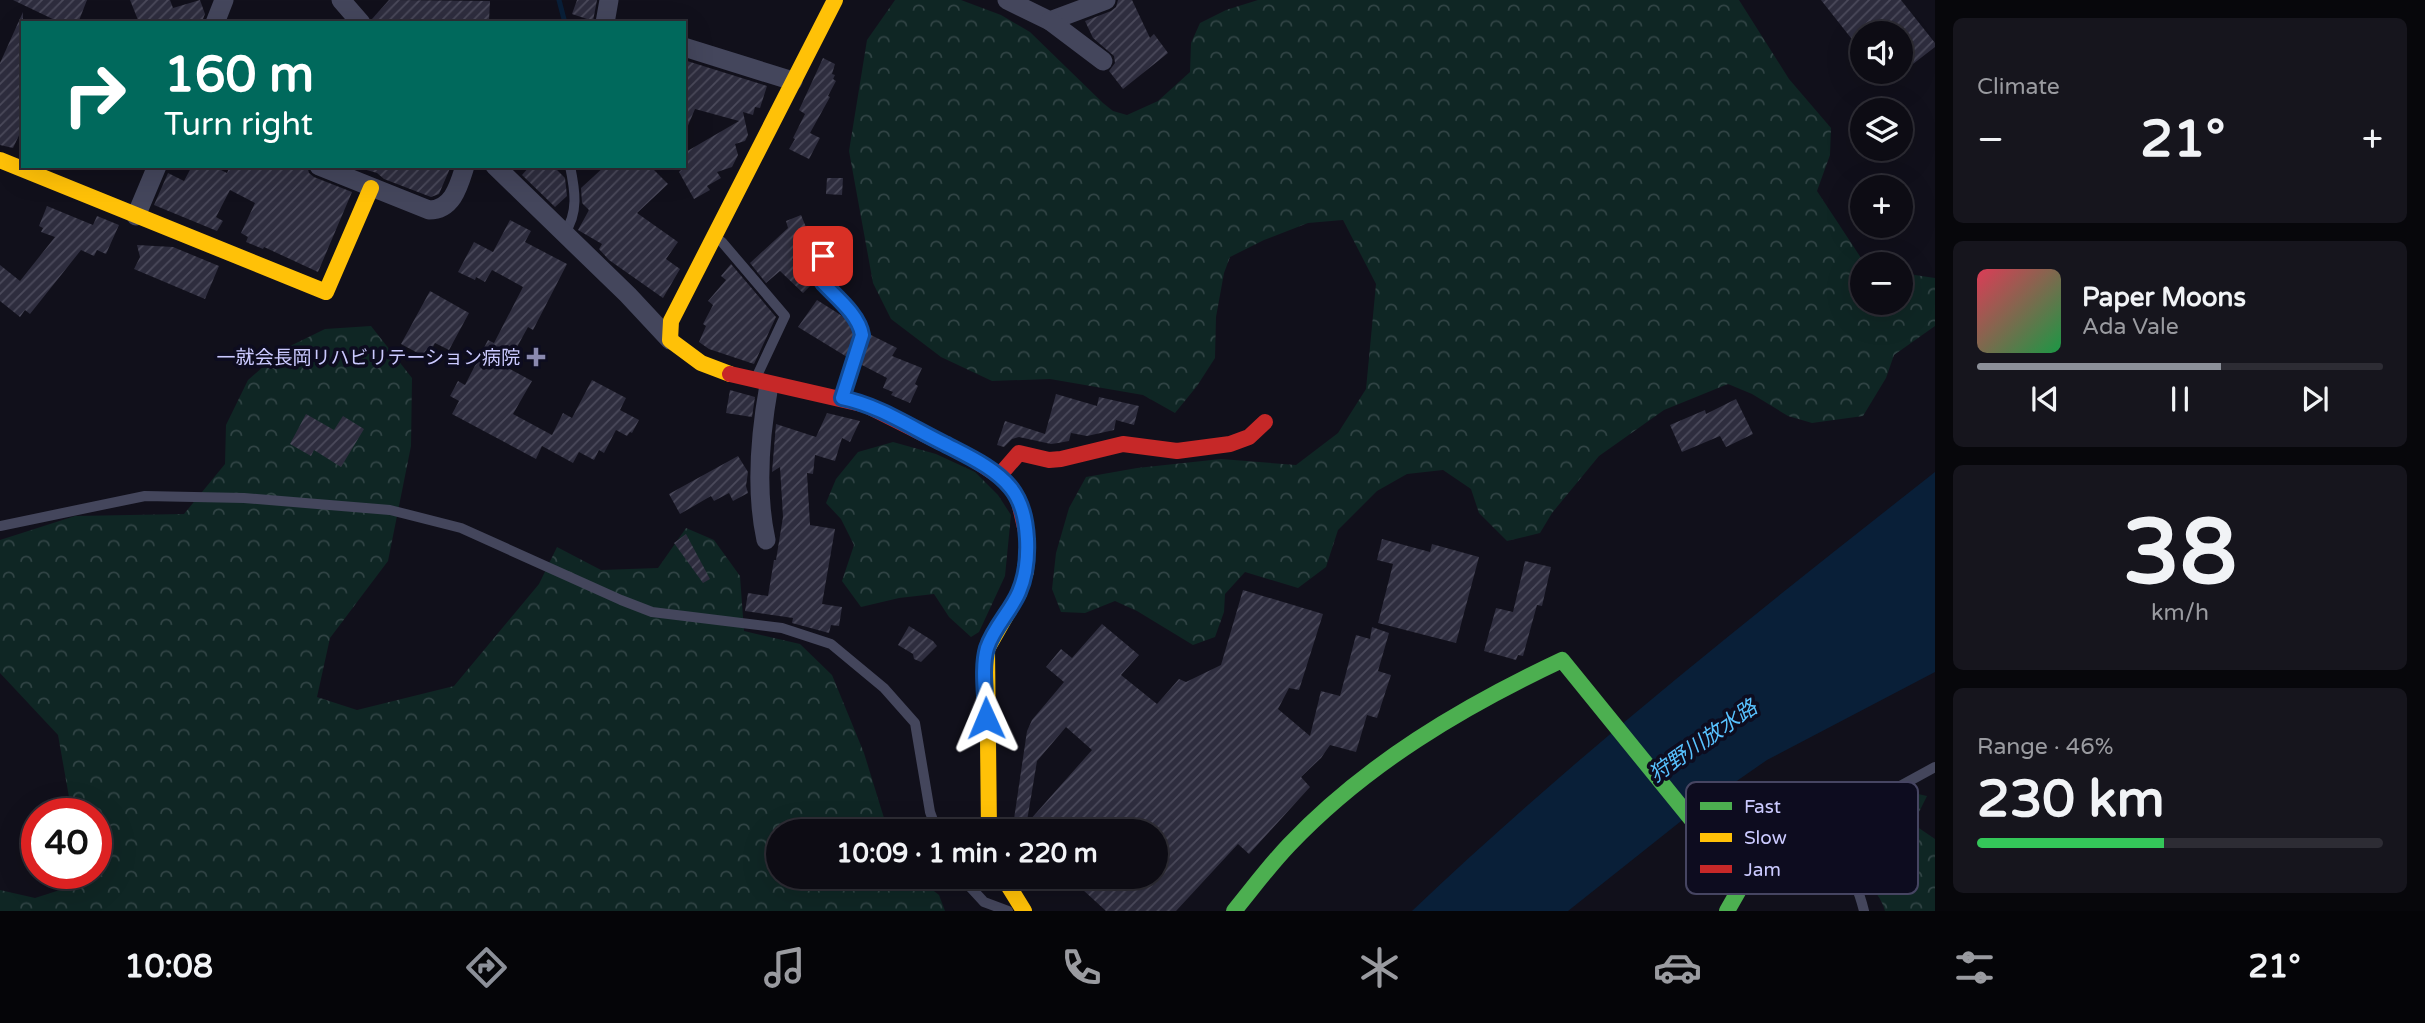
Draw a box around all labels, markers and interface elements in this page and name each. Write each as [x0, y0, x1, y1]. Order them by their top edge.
map controls [1850, 21, 1913, 315]
button: sound [1850, 21, 1913, 84]
text: 160 m [164, 46, 314, 105]
icon: right [49, 49, 140, 140]
text: Climate [1977, 73, 2060, 101]
button: layers [1850, 98, 1913, 161]
text: Turn right [164, 106, 313, 144]
text: 21° [2140, 108, 2225, 171]
text: − [1977, 117, 2004, 163]
text: + [2362, 117, 2383, 163]
button: + [1850, 175, 1913, 238]
pin [793, 226, 853, 286]
icon: arrive [804, 237, 842, 275]
button: − [1850, 252, 1913, 315]
text: Paper Moons [2082, 282, 2246, 313]
text: Ada Vale [2082, 313, 2179, 341]
place label: 一就会長岡リハビリテーション病院 [216, 347, 520, 369]
marker: 一就会長岡リハビリテーション病院 [526, 347, 546, 367]
icon: previous [2026, 380, 2064, 418]
icon: pause [2161, 380, 2199, 418]
icon: next [2296, 380, 2334, 418]
text: 38 [2123, 498, 2237, 608]
text: km/h [2151, 599, 2209, 627]
position arrow [949, 681, 1023, 755]
water label: 狩野川放水路 [1645, 694, 1764, 788]
text: Range · 46% [1977, 733, 2113, 761]
text: 230 km [1977, 768, 2165, 831]
legend [1686, 782, 1918, 894]
text: Fast [1744, 796, 1781, 818]
speed limit sign: 40 [21, 798, 112, 889]
text: Slow [1744, 827, 1787, 849]
text: 10:09 · 1 min · 220 m [836, 838, 1098, 869]
text: Jam [1744, 859, 1781, 881]
icon: directions [462, 943, 511, 992]
icon: music [760, 943, 809, 992]
icon: phone [1057, 943, 1106, 992]
icon: climate [1355, 943, 1404, 992]
icon: car [1653, 943, 1702, 992]
icon: filters [1950, 943, 1999, 992]
text: 10:08 [124, 948, 213, 986]
text: 21° [2248, 948, 2301, 986]

